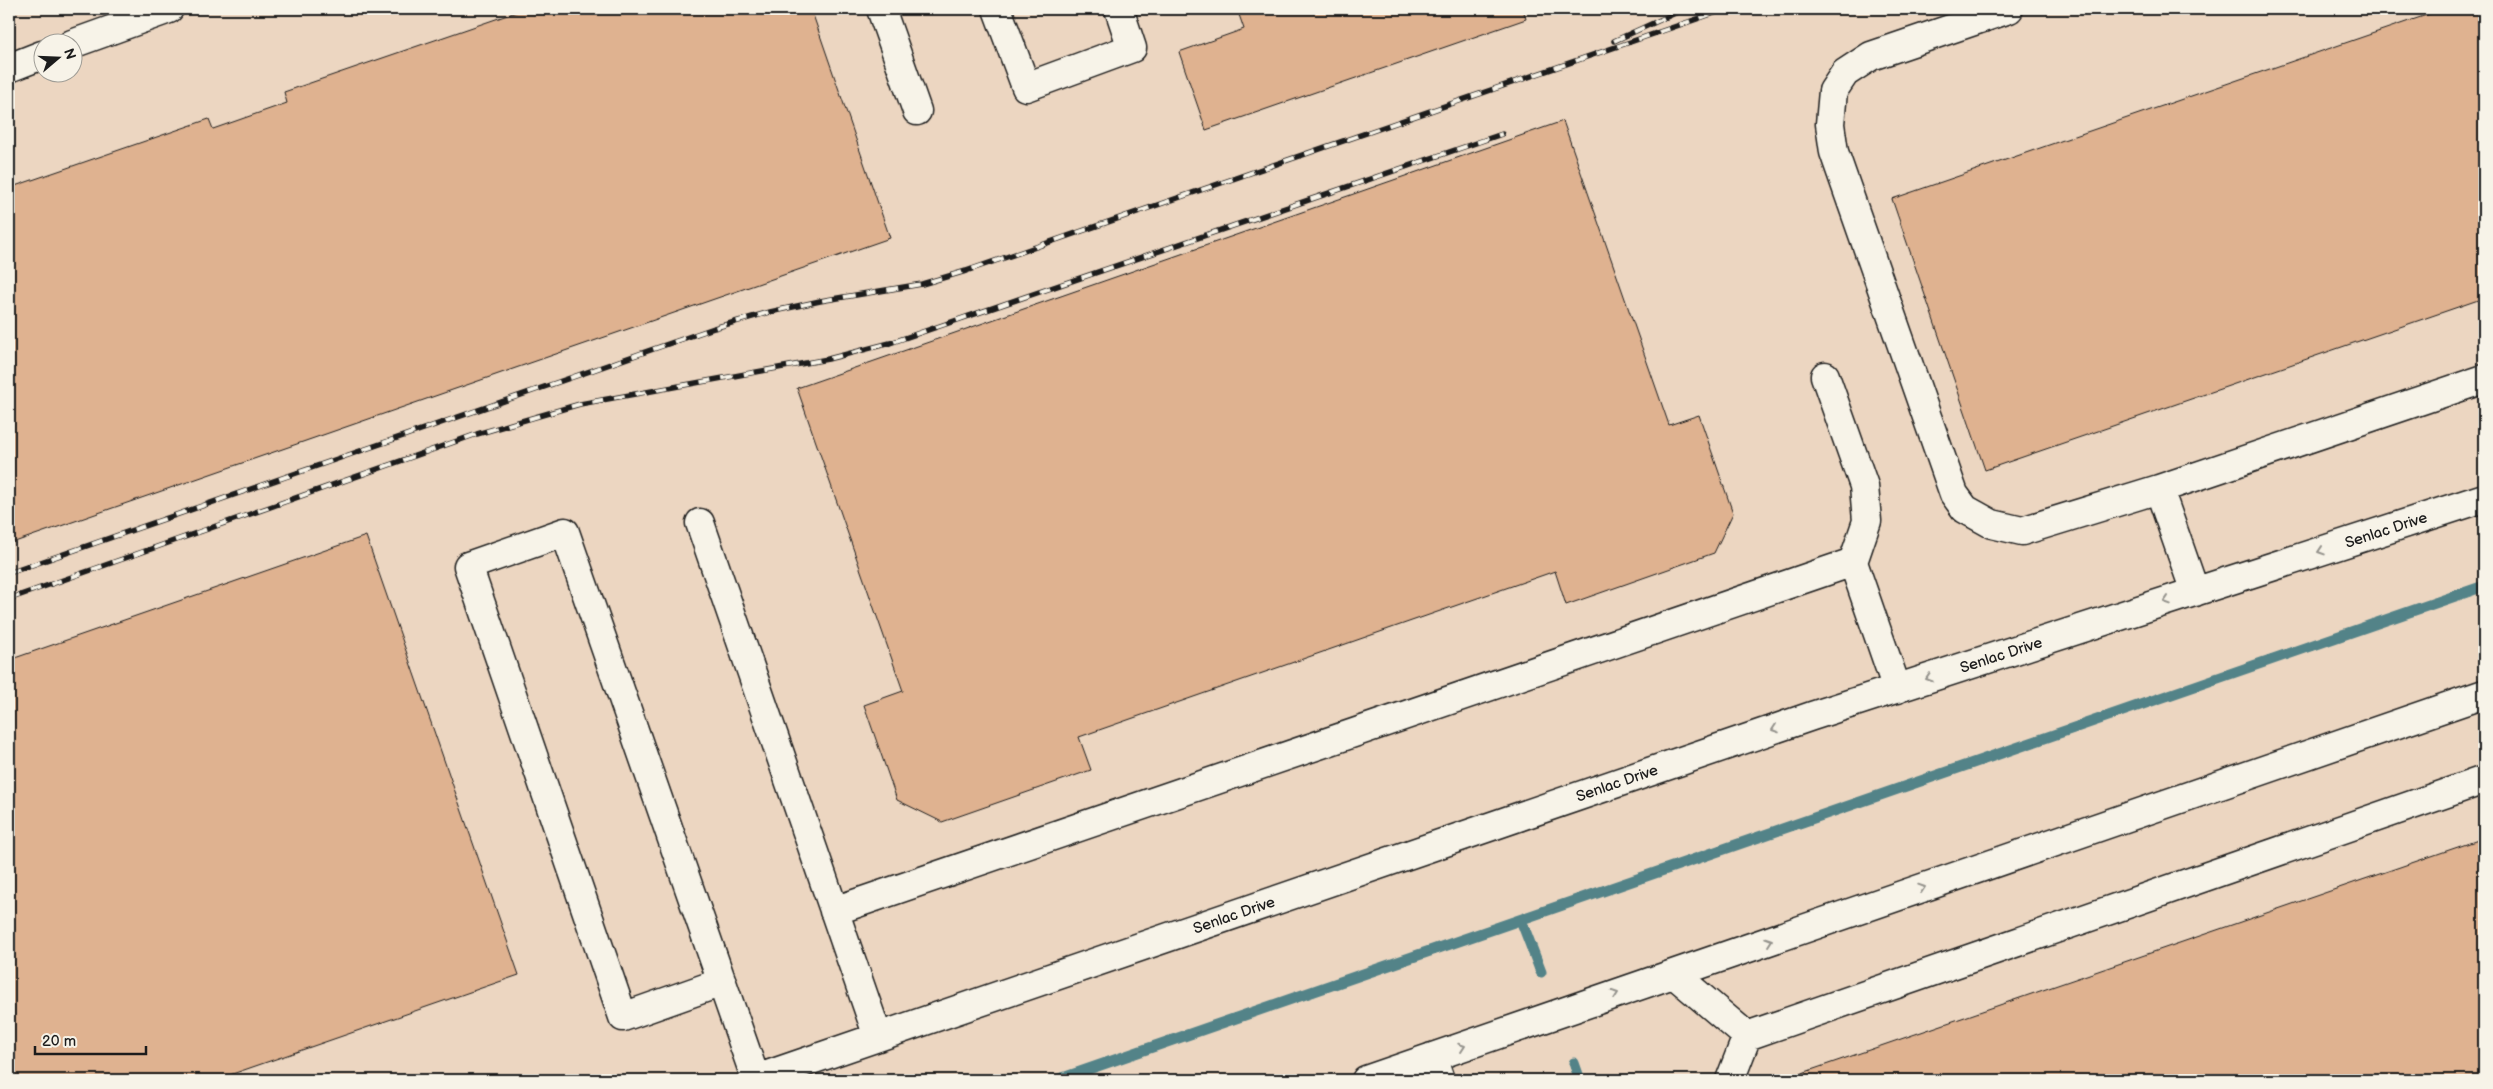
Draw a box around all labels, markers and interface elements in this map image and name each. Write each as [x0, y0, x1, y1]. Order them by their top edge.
north arrow [32, 32, 82, 82]
text: N [60, 46, 80, 62]
street label: Senlac Drive [2343, 508, 2430, 553]
one-way arrow [2318, 545, 2326, 555]
one-way arrow [2163, 595, 2171, 605]
street label: Senlac Drive [1958, 633, 2045, 678]
one-way arrow [1925, 673, 1934, 683]
one-way arrow [1771, 723, 1779, 733]
street label: Senlac Drive [1574, 761, 1661, 806]
one-way arrow [1918, 884, 1926, 894]
street label: Senlac Drive [1191, 893, 1278, 938]
one-way arrow [1764, 937, 1773, 947]
one-way arrow [1610, 990, 1619, 1000]
scale bar [35, 1024, 146, 1056]
text: 20 m [42, 1032, 76, 1051]
one-way arrow [1457, 1043, 1465, 1053]

